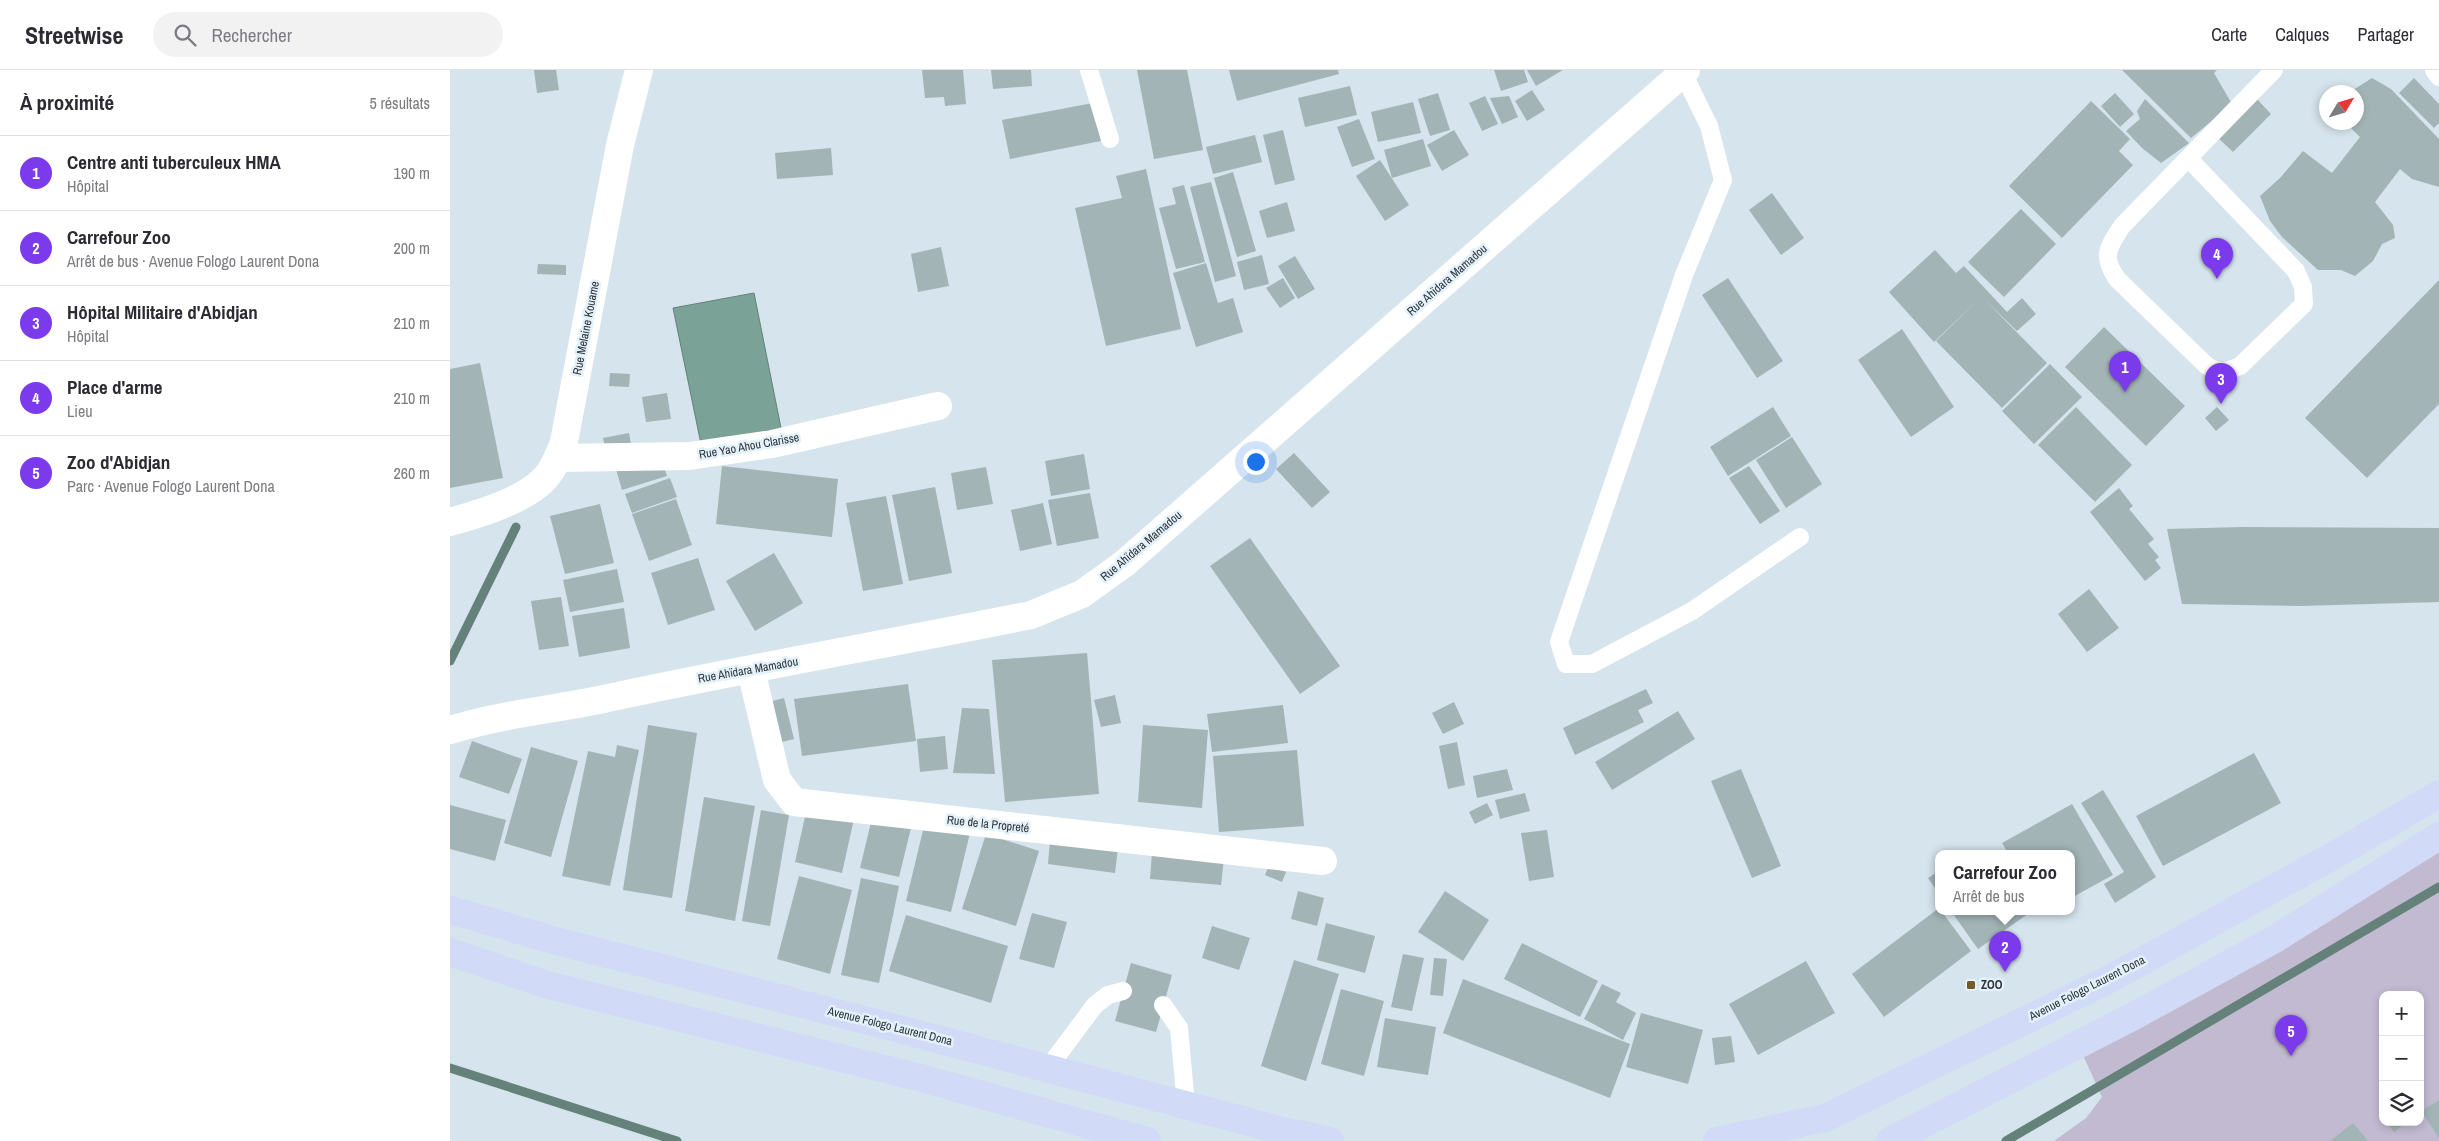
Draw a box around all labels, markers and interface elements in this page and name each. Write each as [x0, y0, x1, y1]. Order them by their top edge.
search box [153, 12, 503, 57]
text: Streetwise [25, 19, 123, 51]
icon: search [171, 21, 199, 49]
text: Rechercher [211, 22, 292, 48]
text: Carte [2211, 22, 2247, 47]
text: Calques [2275, 22, 2329, 47]
text: Partager [2357, 22, 2414, 47]
north arrow [2319, 85, 2364, 130]
text: À proximité [20, 88, 114, 117]
text: 5 résultats [369, 92, 430, 114]
text: Centre anti tuberculeux HMA [67, 149, 281, 175]
text: 1 [32, 162, 40, 184]
text: 190 m [394, 162, 430, 184]
text: Hôpital [67, 175, 109, 197]
text: Carrefour Zoo [67, 224, 171, 250]
text: 2 [32, 237, 40, 259]
text: 200 m [394, 237, 430, 259]
pin: 4 [2201, 238, 2233, 279]
street label: Rue Ahïdara Mamadou [1404, 241, 1490, 319]
text: Arrêt de bus · Avenue Fologo Laurent Dona [67, 250, 319, 272]
street label: Rue Melaine Kouame [569, 280, 603, 376]
text: Hôpital Militaire d'Abidjan [67, 299, 258, 325]
text: 3 [32, 312, 40, 334]
text: 210 m [394, 312, 430, 334]
text: Hôpital [67, 325, 109, 347]
pin: 1 [2109, 351, 2141, 392]
pin: 3 [2205, 363, 2237, 404]
text: Place d'arme [67, 374, 163, 400]
text: 4 [32, 387, 40, 409]
text: 210 m [394, 387, 430, 409]
text: Lieu [67, 400, 93, 422]
street label: Rue Yao Ahou Clarisse [698, 429, 800, 463]
text: Zoo d'Abidjan [67, 449, 170, 475]
your location [1243, 449, 1269, 475]
text: 5 [32, 462, 40, 484]
text: 260 m [394, 462, 430, 484]
text: Parc · Avenue Fologo Laurent Dona [67, 475, 275, 497]
street label: Rue Ahïdara Mamadou [1097, 507, 1185, 585]
street label: Rue Ahïdara Mamadou [697, 653, 799, 687]
street label: Rue de la Propreté [946, 812, 1030, 836]
popup [1935, 850, 2075, 915]
text: Carrefour Zoo [1953, 859, 2057, 885]
text: Arrêt de bus [1953, 885, 2025, 907]
pin: 2 [1989, 931, 2021, 972]
street label: Avenue Fologo Laurent Dona [2025, 952, 2148, 1025]
place label: ZOO [1981, 977, 2003, 993]
marker: ZOO [1965, 979, 1977, 991]
map controls [2379, 991, 2424, 1126]
button: + [2379, 991, 2424, 1036]
street label: Avenue Fologo Laurent Dona [825, 1003, 954, 1049]
pin: 5 [2275, 1015, 2307, 1056]
button: − [2379, 1036, 2424, 1081]
button: layers [2379, 1081, 2424, 1126]

